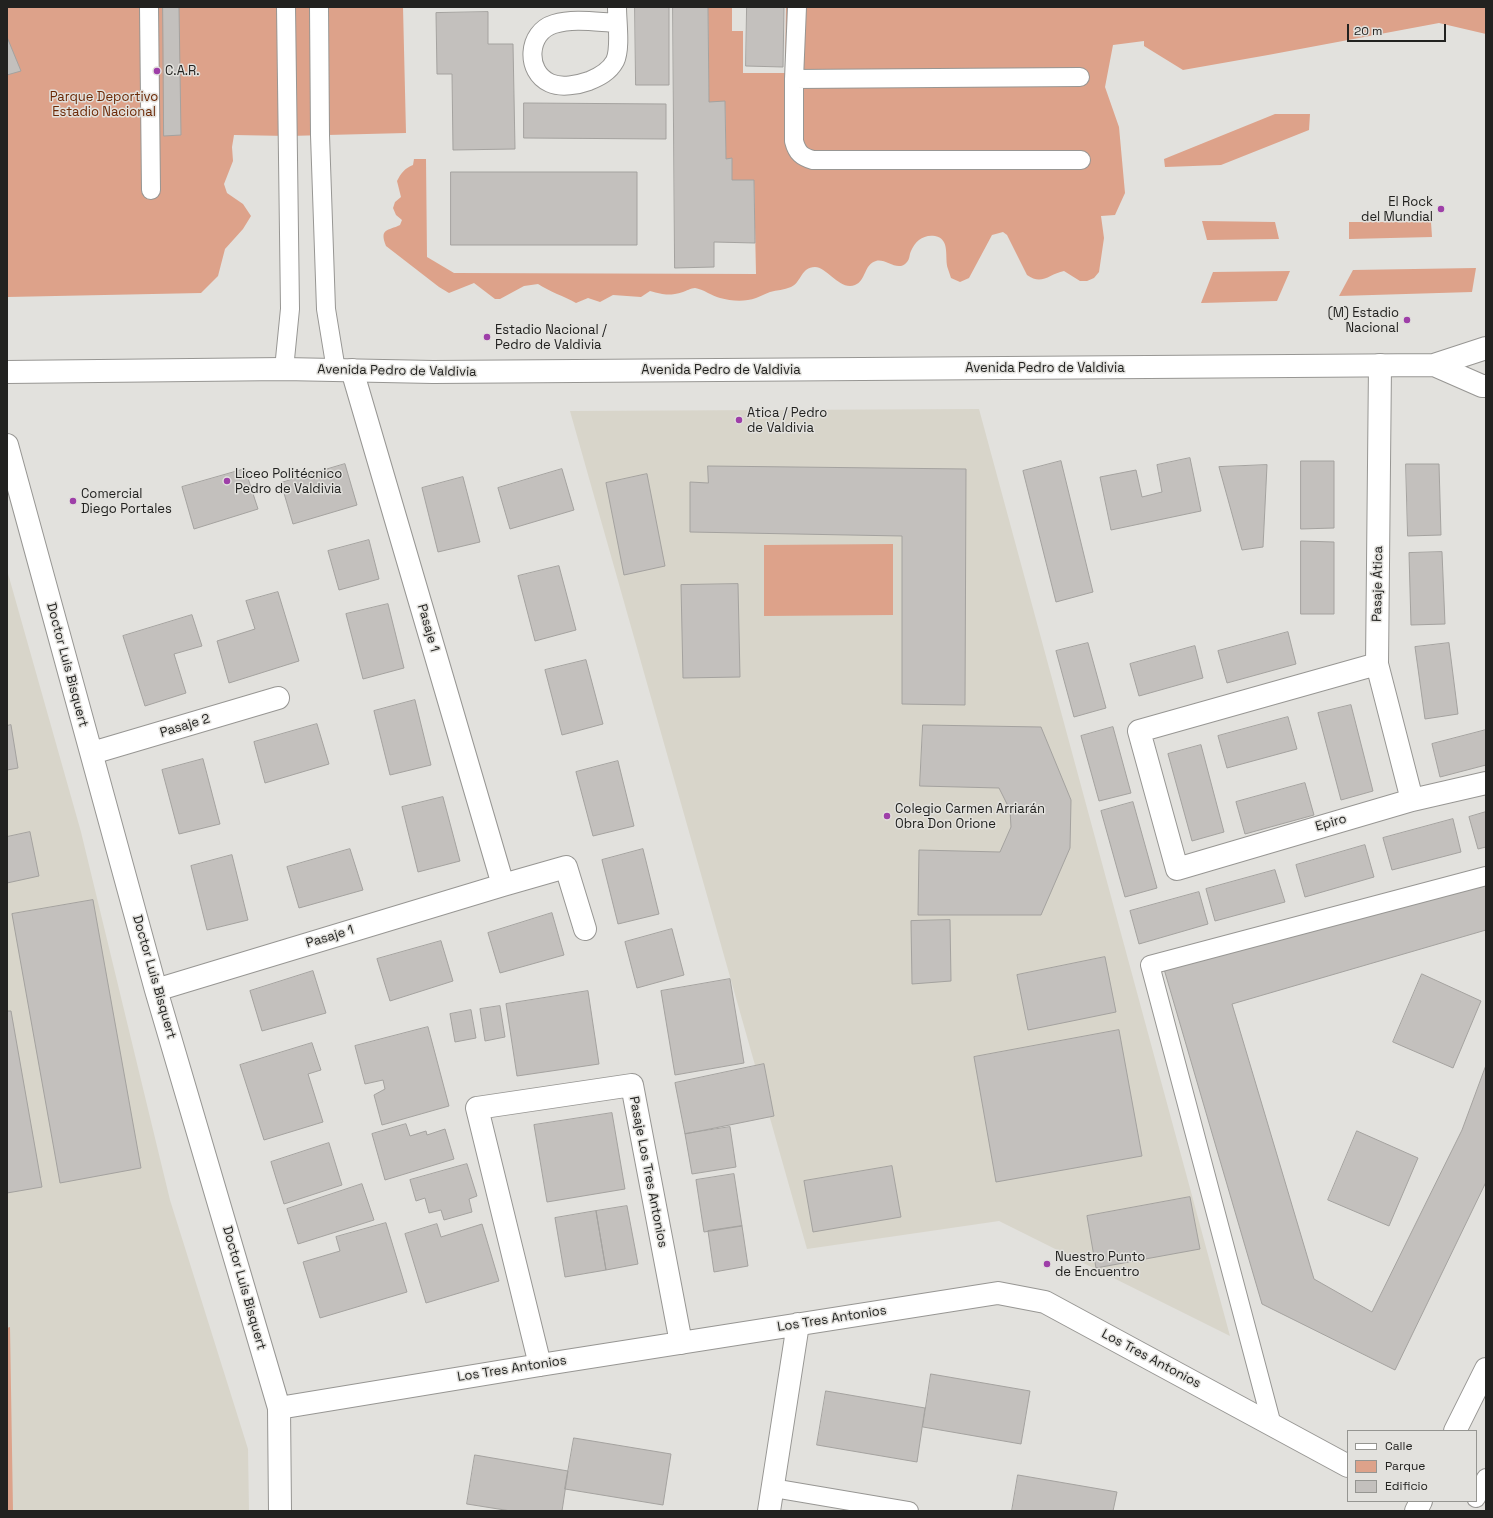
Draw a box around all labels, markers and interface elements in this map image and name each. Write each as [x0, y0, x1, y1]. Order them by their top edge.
scale bar [1349, 16, 1448, 42]
text: 20 m [1354, 23, 1382, 39]
place label: C.A.R. [165, 63, 200, 79]
marker: C.A.R. [152, 66, 162, 76]
park label: Parque Deportivo Estadio Nacional [50, 89, 158, 120]
place label: El Rock del Mundial [1361, 194, 1433, 225]
marker: El Rock del Mundial [1436, 204, 1446, 214]
place label: (M) Estadio Nacional [1328, 305, 1399, 336]
marker: (M) Estadio Nacional [1402, 315, 1412, 325]
place label: Estadio Nacional / Pedro de Valdivia [495, 322, 607, 353]
marker: Estadio Nacional / Pedro de Valdivia [482, 332, 492, 342]
street label: Avenida Pedro de Valdivia [965, 360, 1125, 376]
street label: Avenida Pedro de Valdivia [317, 362, 477, 380]
street label: Avenida Pedro de Valdivia [641, 362, 801, 378]
place label: Atica / Pedro de Valdivia [747, 405, 827, 436]
marker: Atica / Pedro de Valdivia [734, 415, 744, 425]
place label: Liceo Politécnico Pedro de Valdivia [235, 466, 342, 497]
marker: Liceo Politécnico Pedro de Valdivia [222, 476, 232, 486]
place label: Comercial Diego Portales [81, 486, 172, 517]
marker: Comercial Diego Portales [68, 496, 78, 506]
street label: Pasaje Ática [1370, 546, 1386, 622]
street label: Doctor Luis Bisquert [43, 601, 91, 729]
street label: Pasaje 1 [414, 602, 442, 654]
street label: Pasaje 2 [158, 711, 212, 741]
place label: Colegio Carmen Arriarán Obra Don Orione [895, 801, 1045, 832]
marker: Colegio Carmen Arriarán Obra Don Orione [882, 811, 892, 821]
street label: Epiro [1314, 811, 1348, 835]
street label: Doctor Luis Bisquert [129, 913, 179, 1041]
street label: Pasaje 1 [304, 922, 356, 952]
street label: Pasaje Los Tres Antonios [626, 1095, 670, 1249]
street label: Doctor Luis Bisquert [219, 1224, 269, 1352]
place label: Nuestro Punto de Encuentro [1055, 1249, 1145, 1280]
marker: Nuestro Punto de Encuentro [1042, 1259, 1052, 1269]
street label: Los Tres Antonios [776, 1303, 888, 1335]
street label: Los Tres Antonios [1099, 1326, 1203, 1392]
street label: Los Tres Antonios [456, 1353, 568, 1385]
legend [1347, 1430, 1477, 1502]
text: Calle [1385, 1438, 1413, 1454]
text: Parque [1385, 1458, 1425, 1474]
text: Edificio [1385, 1478, 1428, 1494]

